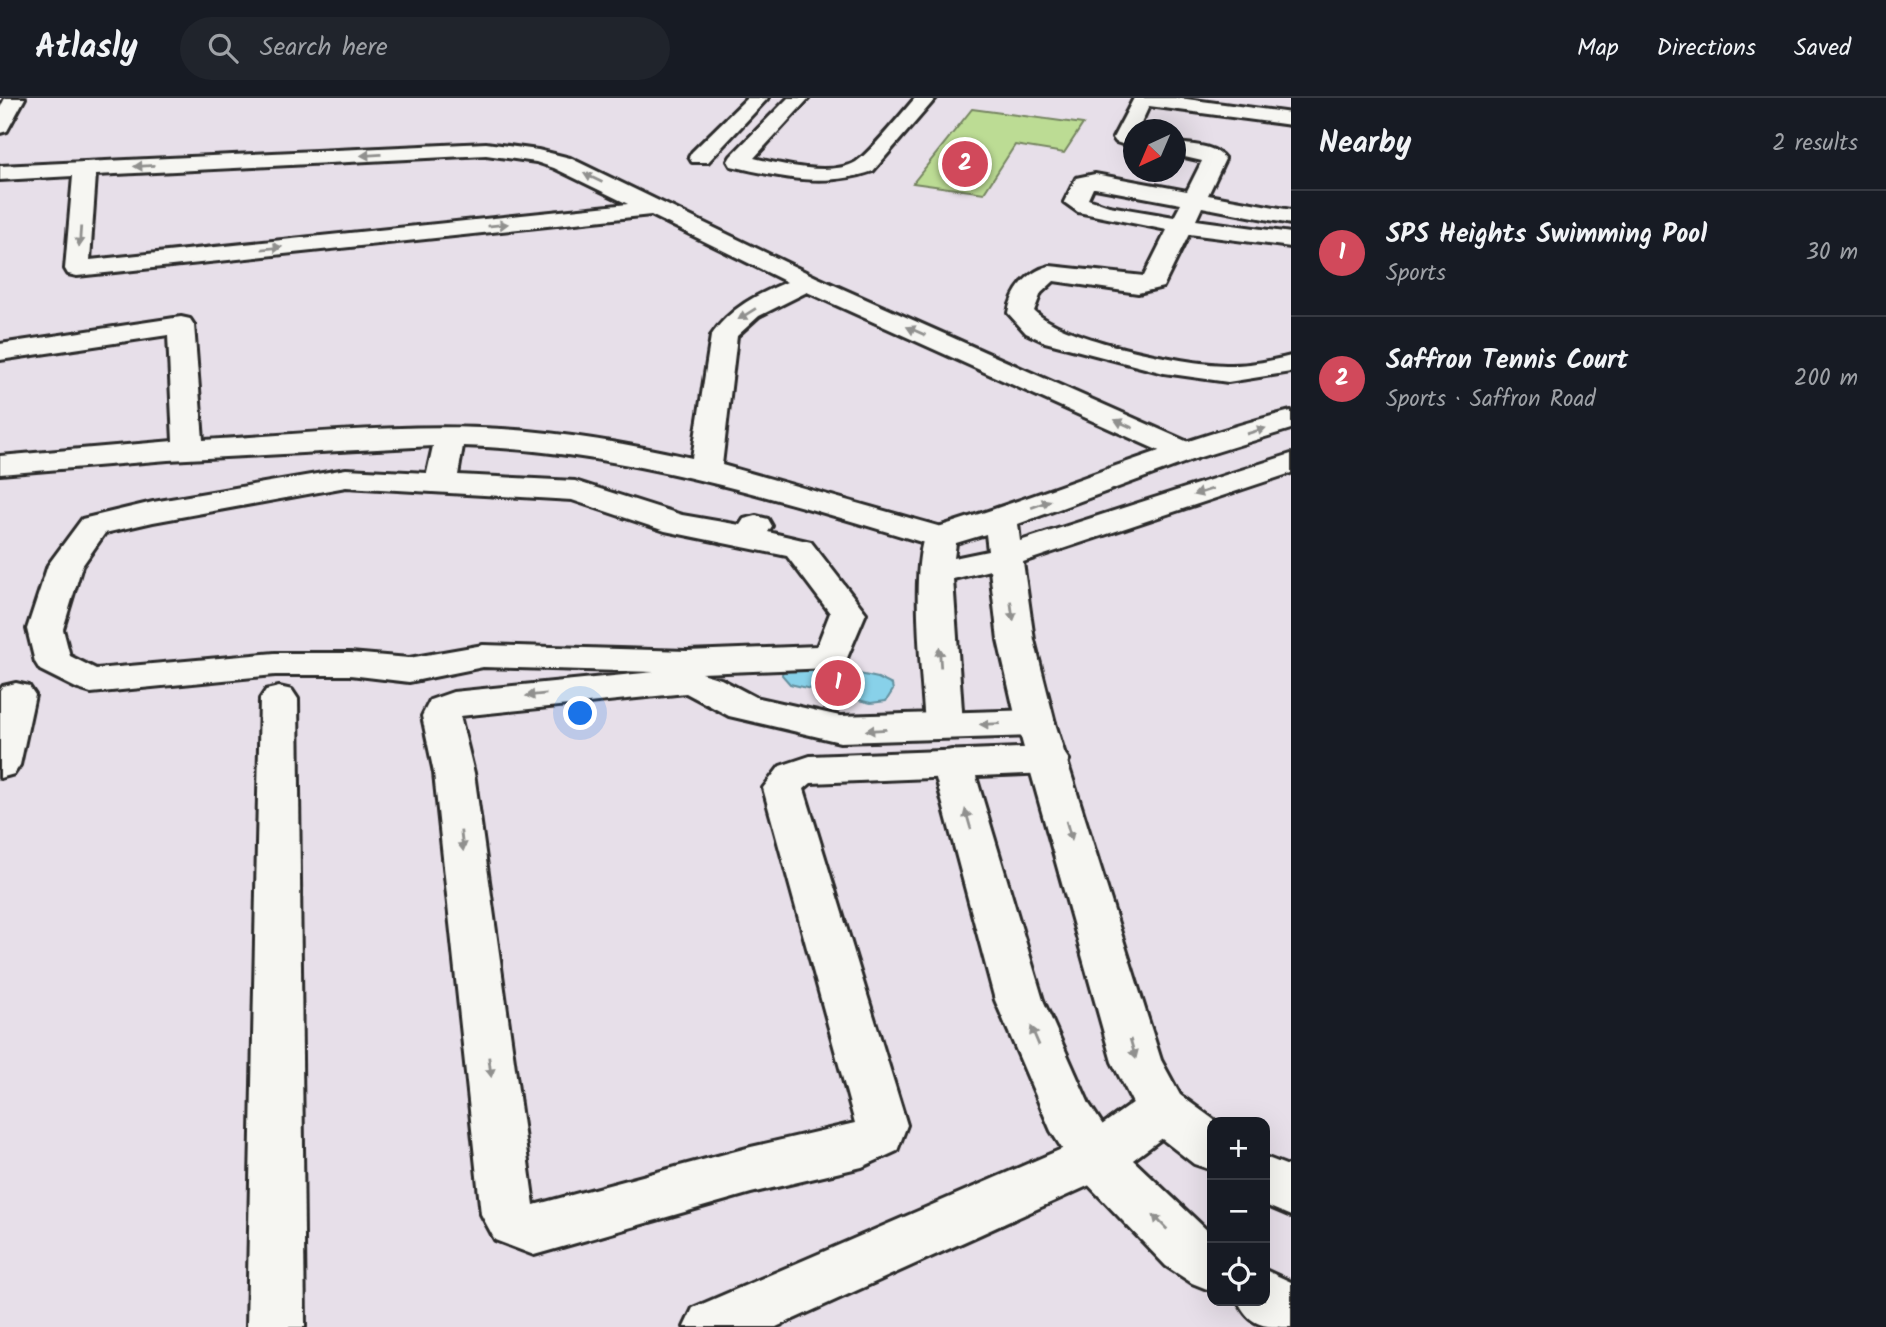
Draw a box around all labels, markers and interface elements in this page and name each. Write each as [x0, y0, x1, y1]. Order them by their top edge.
search box [180, 17, 670, 80]
text: Atlasly [35, 22, 138, 75]
text: Search here [260, 27, 388, 69]
icon: search [204, 29, 242, 67]
text: Map [1577, 29, 1619, 68]
text: Directions [1657, 29, 1756, 68]
text: Saved [1794, 29, 1851, 68]
north arrow [1123, 119, 1186, 182]
text: Nearby [1319, 120, 1411, 168]
text: 2 results [1772, 126, 1858, 162]
pin: 2 [942, 138, 988, 190]
one-way arrow [360, 149, 382, 160]
one-way arrow [132, 160, 154, 171]
one-way arrow [583, 173, 603, 184]
text: SPS Heights Swimming Pool [1386, 214, 1707, 256]
one-way arrow [487, 219, 509, 230]
one-way arrow [74, 226, 85, 248]
text: 1 [1339, 235, 1345, 271]
text: 30 m [1806, 235, 1858, 271]
one-way arrow [261, 242, 283, 253]
text: Sports [1386, 256, 1446, 292]
one-way arrow [737, 308, 756, 320]
one-way arrow [906, 325, 927, 336]
text: Saffron Tennis Court [1386, 340, 1628, 382]
text: 2 [1335, 361, 1349, 397]
text: 200 m [1794, 361, 1858, 397]
text: Sports · Saffron Road [1386, 382, 1596, 418]
one-way arrow [1114, 418, 1134, 430]
one-way arrow [1246, 425, 1267, 435]
one-way arrow [1192, 487, 1213, 498]
one-way arrow [1030, 498, 1051, 509]
one-way arrow [1007, 600, 1018, 622]
one-way arrow [934, 646, 945, 668]
pin: 1 [815, 657, 861, 709]
one-way arrow [524, 690, 546, 701]
your location [563, 696, 597, 730]
one-way arrow [979, 718, 1001, 730]
one-way arrow [865, 724, 887, 735]
one-way arrow [962, 807, 973, 829]
one-way arrow [1065, 820, 1075, 841]
one-way arrow [457, 830, 468, 852]
one-way arrow [1029, 1025, 1040, 1046]
one-way arrow [1128, 1038, 1139, 1060]
one-way arrow [484, 1056, 495, 1078]
map controls [1207, 1117, 1270, 1306]
button: + [1207, 1117, 1270, 1180]
button: − [1207, 1180, 1270, 1243]
one-way arrow [1151, 1214, 1168, 1231]
button: locate [1207, 1243, 1270, 1306]

